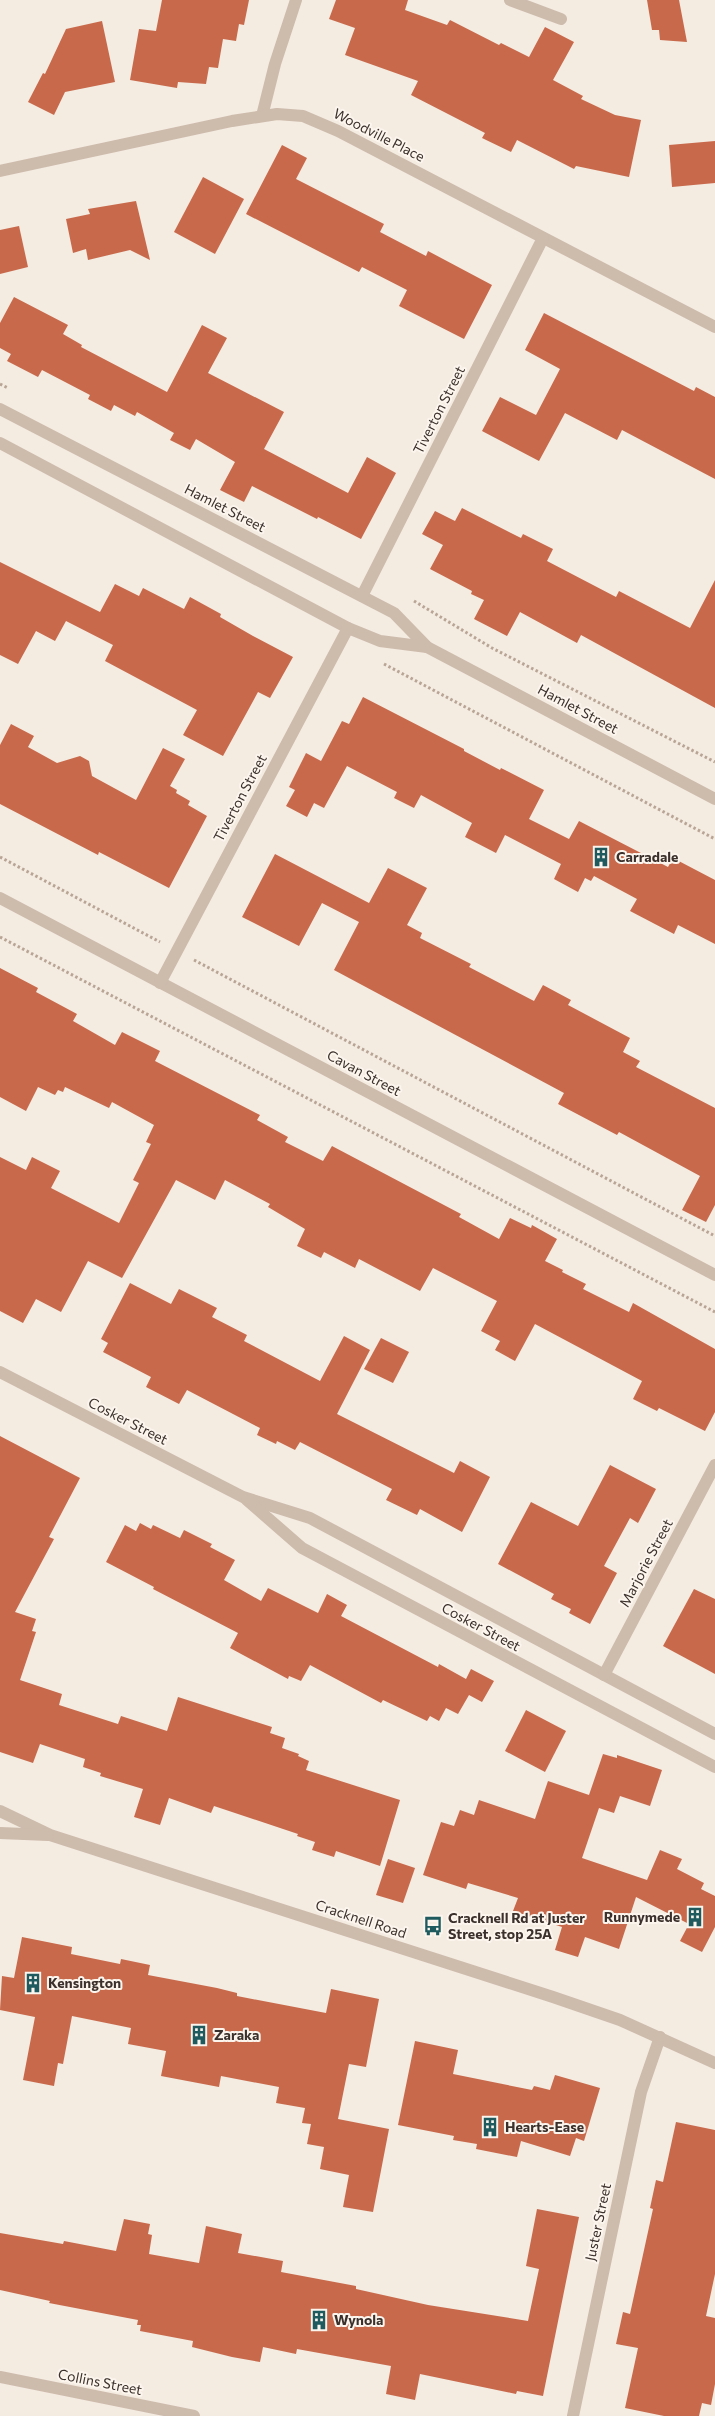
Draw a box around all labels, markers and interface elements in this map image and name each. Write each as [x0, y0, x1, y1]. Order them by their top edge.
street label: Woodville Place [331, 104, 428, 165]
street label: Tiverton Street [409, 363, 468, 457]
street label: Hamlet Street [182, 480, 269, 535]
street label: Hamlet Street [535, 680, 622, 737]
street label: Tiverton Street [209, 751, 270, 844]
building icon: Carradale [590, 846, 612, 868]
place label: Carradale [616, 848, 679, 865]
street label: Cavan Street [324, 1046, 404, 1099]
street label: Cosker Street [86, 1393, 171, 1448]
street label: Marjorie Street [615, 1516, 676, 1610]
street label: Cosker Street [439, 1599, 524, 1655]
street label: Cracknell Road [313, 1896, 409, 1941]
building icon: Runnymede [684, 1906, 706, 1928]
place label: Runnymede [604, 1908, 680, 1925]
place label: Cracknell Rd at Juster Street, stop 25A [448, 1909, 585, 1942]
bus stop icon: Cracknell Rd at Juster Street, stop 25A [422, 1915, 444, 1937]
building icon: Kensington [22, 1972, 44, 1994]
place label: Kensington [48, 1974, 121, 1991]
building icon: Zaraka [188, 2024, 210, 2046]
place label: Zaraka [214, 2026, 259, 2043]
building icon: Hearts-Ease [479, 2116, 501, 2138]
place label: Hearts-Ease [505, 2118, 584, 2135]
street label: Juster Street [581, 2181, 614, 2262]
building icon: Wynola [308, 2309, 330, 2331]
place label: Wynola [334, 2311, 384, 2328]
street label: Collins Street [57, 2365, 144, 2398]

